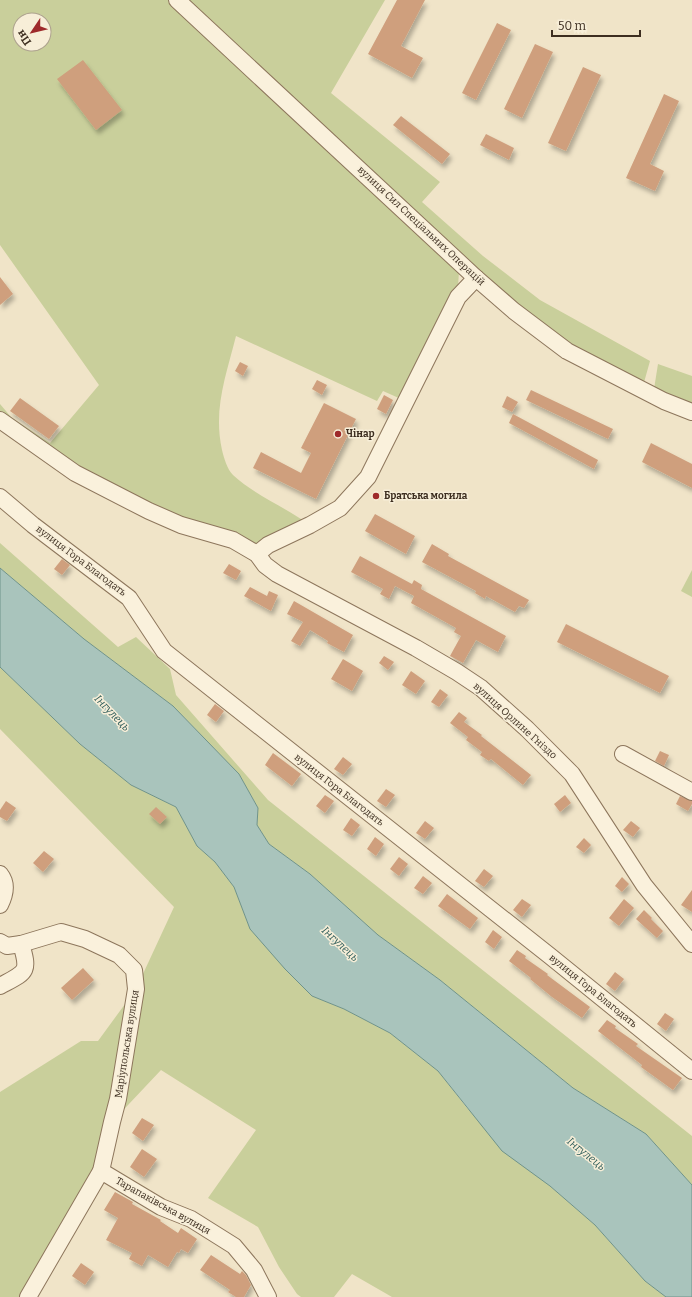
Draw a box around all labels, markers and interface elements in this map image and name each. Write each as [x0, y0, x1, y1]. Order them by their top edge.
north arrow [12, 12, 52, 52]
scale bar [552, 12, 640, 38]
text: 50 m [558, 19, 587, 33]
text: Пн [14, 27, 34, 48]
street label: вулиця Сил Спеціальних Операцій [355, 164, 487, 289]
place label: Чінар [346, 428, 375, 440]
marker: Чінар [333, 429, 343, 439]
place label: Братська могила [384, 490, 468, 502]
marker: Братська могила [371, 491, 381, 501]
street label: вулиця Гора Благодать [34, 523, 128, 599]
street label: вулиця Орлине Гніздо [471, 680, 559, 762]
water label: Інгулець [92, 692, 133, 734]
street label: вулиця Гора Благодать [292, 751, 386, 829]
water label: Інгулець [319, 924, 361, 965]
street label: вулиця Гора Благодать [547, 952, 639, 1030]
street label: Маріупольська вулиця [113, 989, 142, 1099]
water label: Інгулець [564, 1135, 608, 1174]
street label: Тарапаківська вулиця [113, 1175, 213, 1237]

